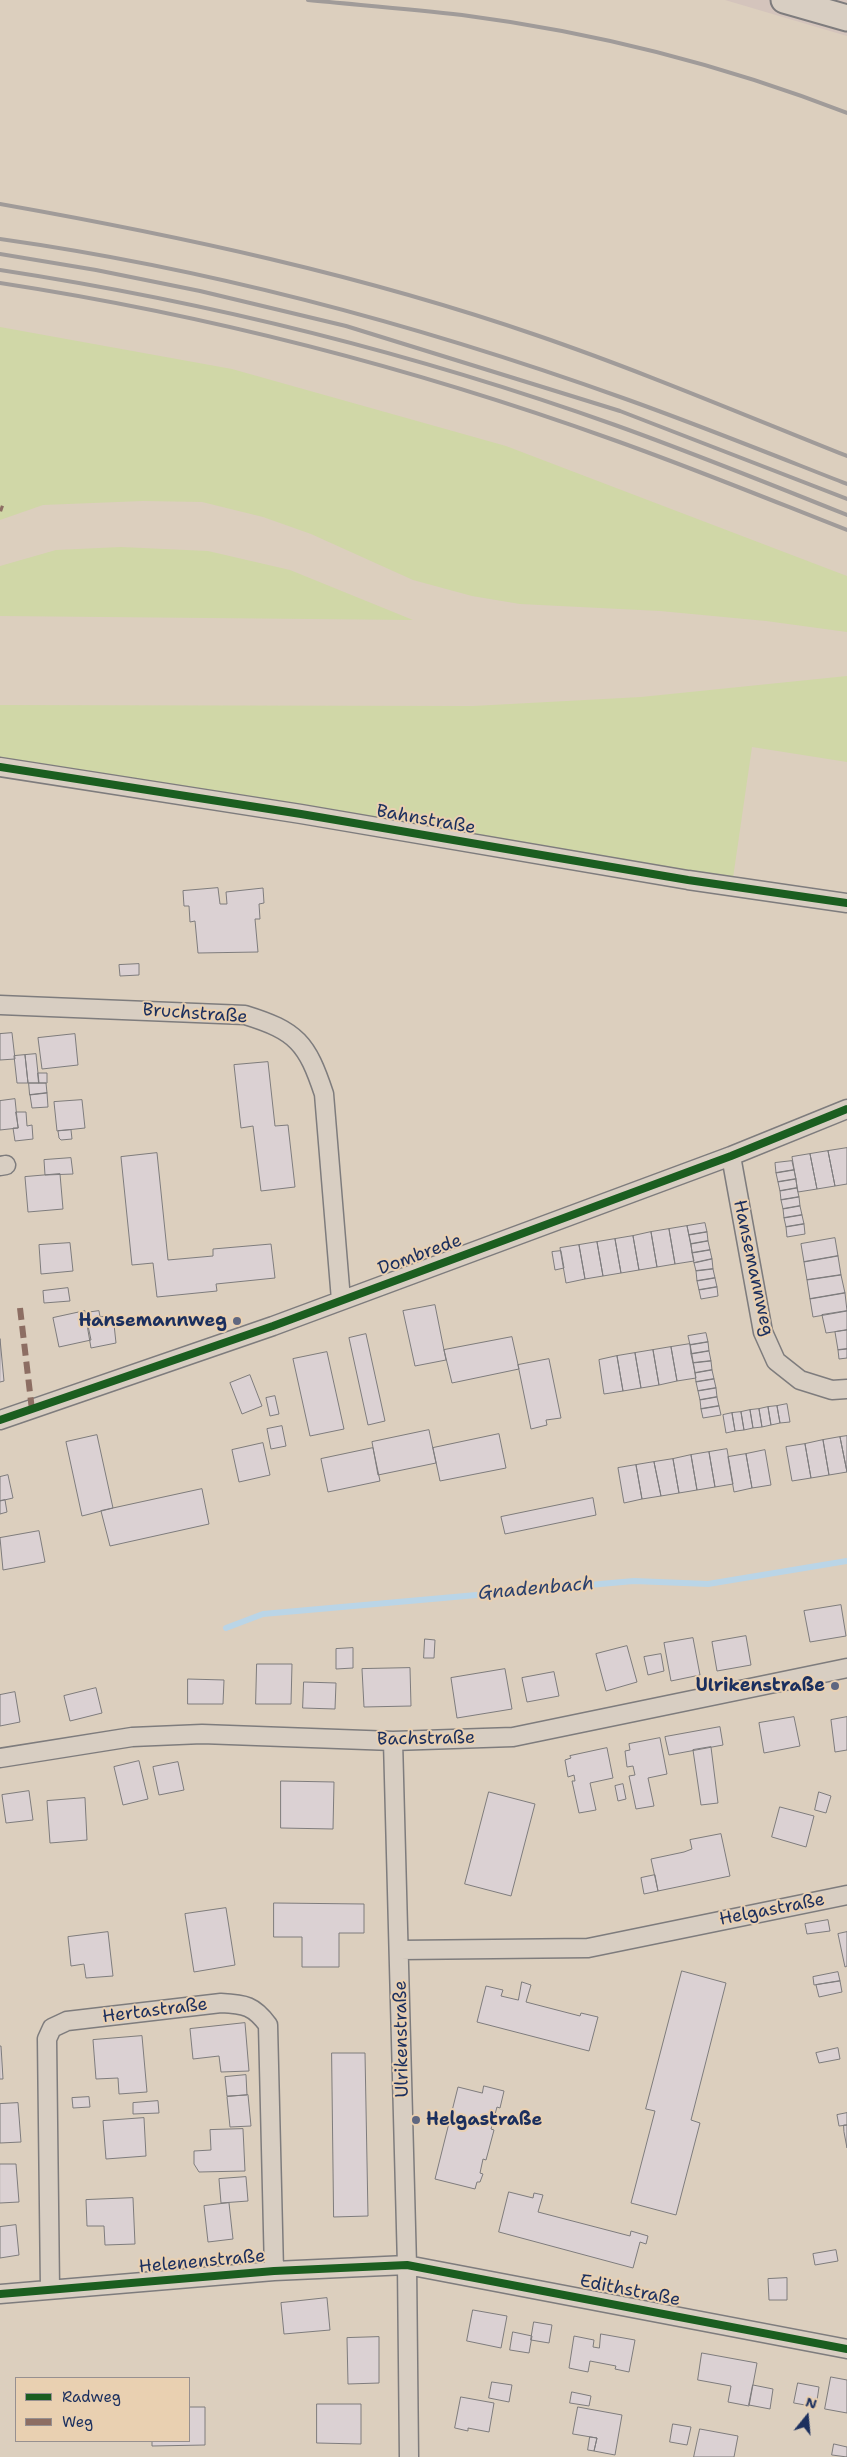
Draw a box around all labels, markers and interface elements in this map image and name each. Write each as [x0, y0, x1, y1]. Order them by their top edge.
street label: Bahnstraße [375, 801, 477, 839]
street label: Bruchstraße [142, 1000, 248, 1028]
street label: Hansemannweg [728, 1198, 778, 1338]
street label: Dombrede [375, 1230, 465, 1280]
place label: Hansemannweg [78, 1310, 227, 1332]
marker: Hansemannweg [231, 1315, 243, 1327]
water label: Gnadenbach [477, 1573, 595, 1605]
place label: Ulrikenstraße [695, 1675, 825, 1697]
marker: Ulrikenstraße [829, 1680, 841, 1692]
street label: Bachstraße [377, 1727, 475, 1751]
street label: Helgastraße [717, 1889, 827, 1931]
street label: Ulrikenstraße [390, 1980, 414, 2098]
street label: Hertastraße [101, 1994, 209, 2028]
place label: Helgastraße [426, 2109, 542, 2131]
marker: Helgastraße [410, 2114, 422, 2126]
street label: Helenenstraße [138, 2246, 266, 2278]
street label: Edithstraße [578, 2271, 682, 2311]
legend [15, 2377, 190, 2442]
text: Radweg [62, 2387, 121, 2407]
north arrow [782, 2392, 832, 2442]
text: N [803, 2392, 819, 2413]
text: Weg [62, 2412, 93, 2432]

